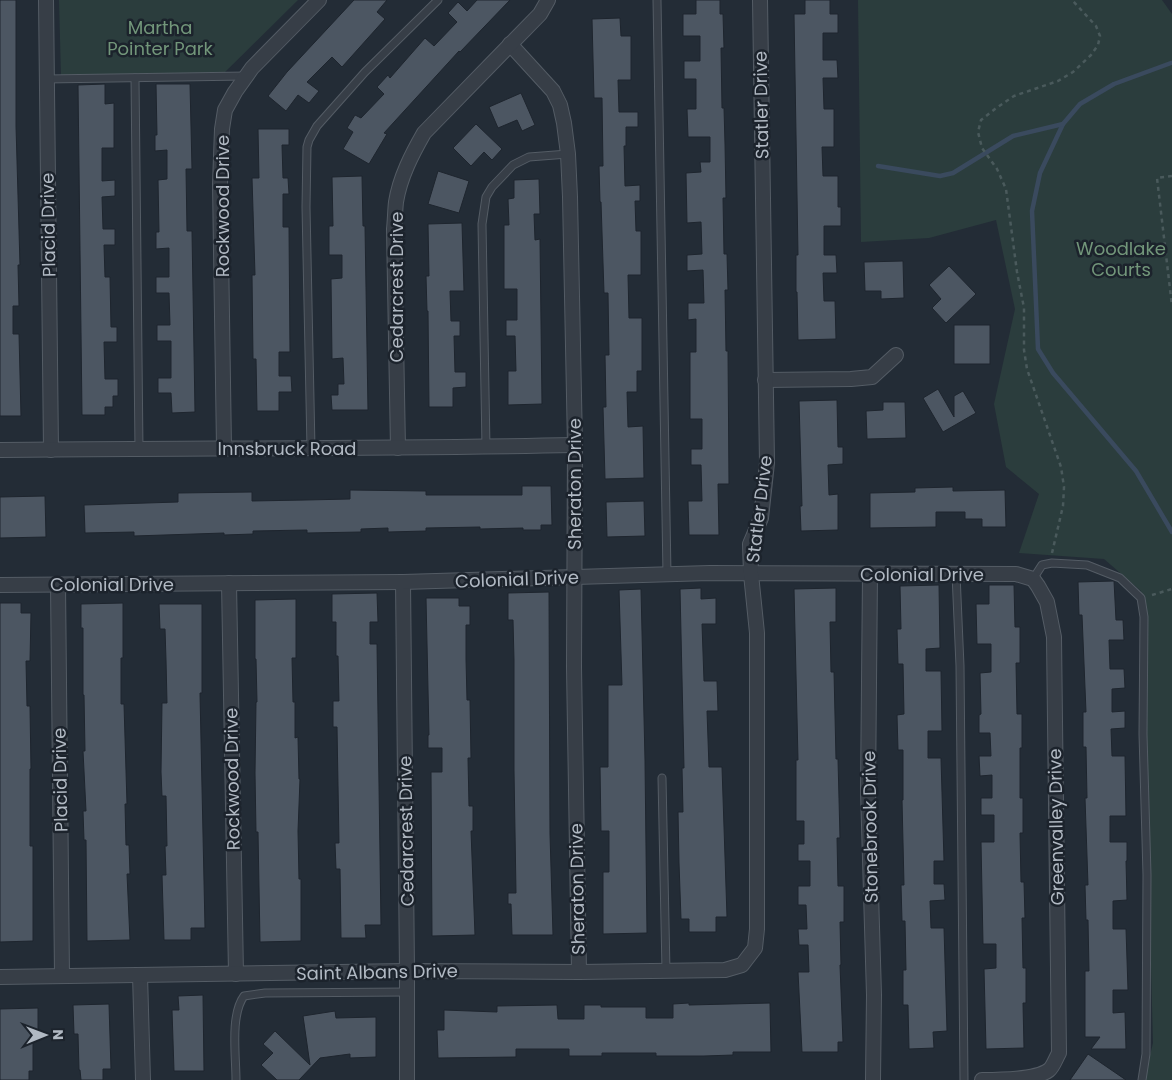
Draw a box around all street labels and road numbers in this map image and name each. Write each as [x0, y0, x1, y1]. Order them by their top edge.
street label: Statler Drive [748, 51, 774, 159]
street label: Rockwood Drive [210, 135, 235, 277]
street label: Placid Drive [35, 173, 61, 277]
street label: Cedarcrest Drive [384, 212, 409, 362]
street label: Sheraton Drive [562, 418, 587, 550]
street label: Innsbruck Road [217, 436, 357, 461]
street label: Statler Drive [740, 454, 778, 564]
street label: Colonial Drive [860, 562, 984, 587]
street label: Colonial Drive [455, 564, 579, 594]
street label: Colonial Drive [50, 572, 174, 597]
street label: Rockwood Drive [218, 708, 246, 850]
street label: Placid Drive [47, 728, 73, 832]
street label: Greenvalley Drive [1042, 748, 1070, 906]
street label: Stonebrook Drive [856, 751, 884, 903]
street label: Cedarcrest Drive [392, 755, 420, 907]
street label: Sheraton Drive [563, 823, 591, 955]
street label: Saint Albans Drive [296, 958, 458, 986]

